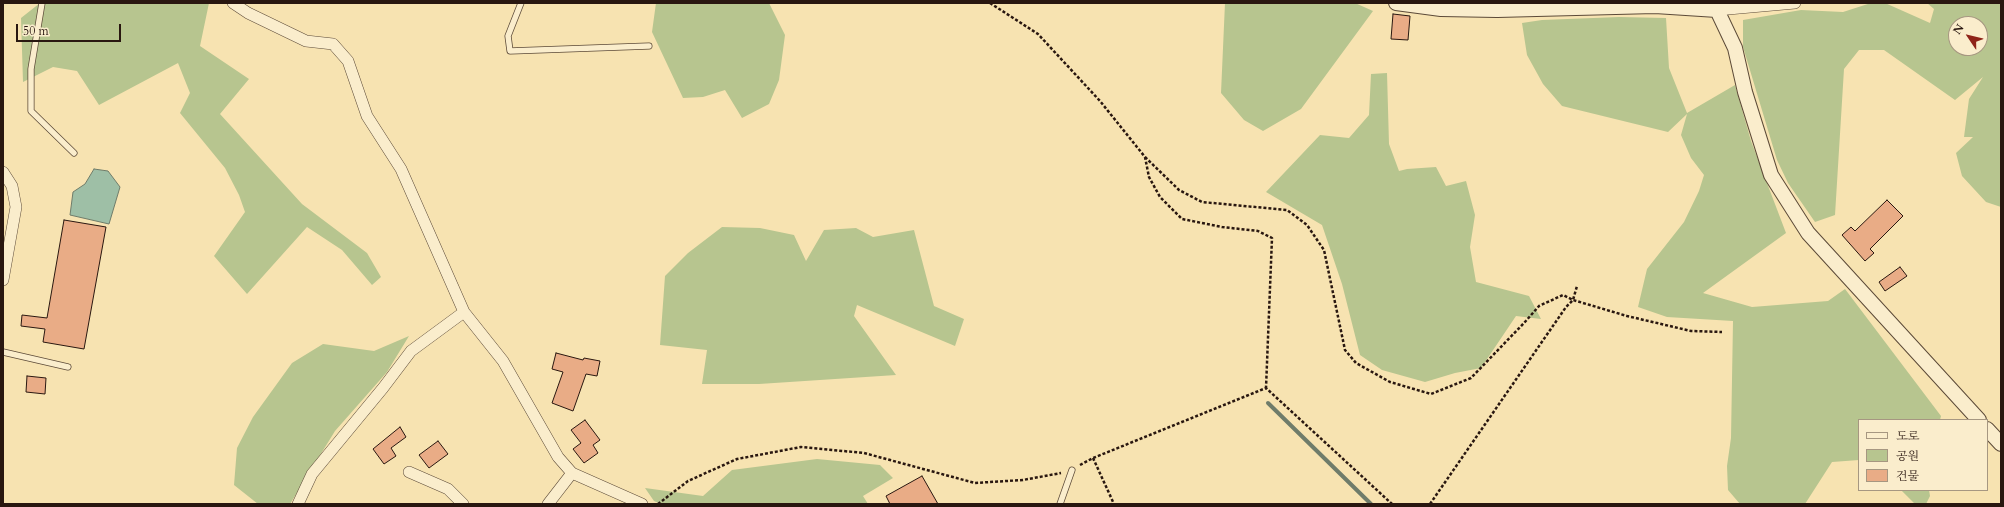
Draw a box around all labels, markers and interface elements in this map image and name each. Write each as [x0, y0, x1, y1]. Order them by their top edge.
scale bar [18, 16, 123, 42]
north arrow [1948, 16, 1988, 56]
text: N [1950, 21, 1967, 38]
text: 50 m [23, 23, 49, 39]
legend [1858, 419, 1988, 491]
text: 도로 [1896, 428, 1919, 444]
text: 공원 [1896, 448, 1919, 464]
text: 건물 [1896, 468, 1919, 484]

